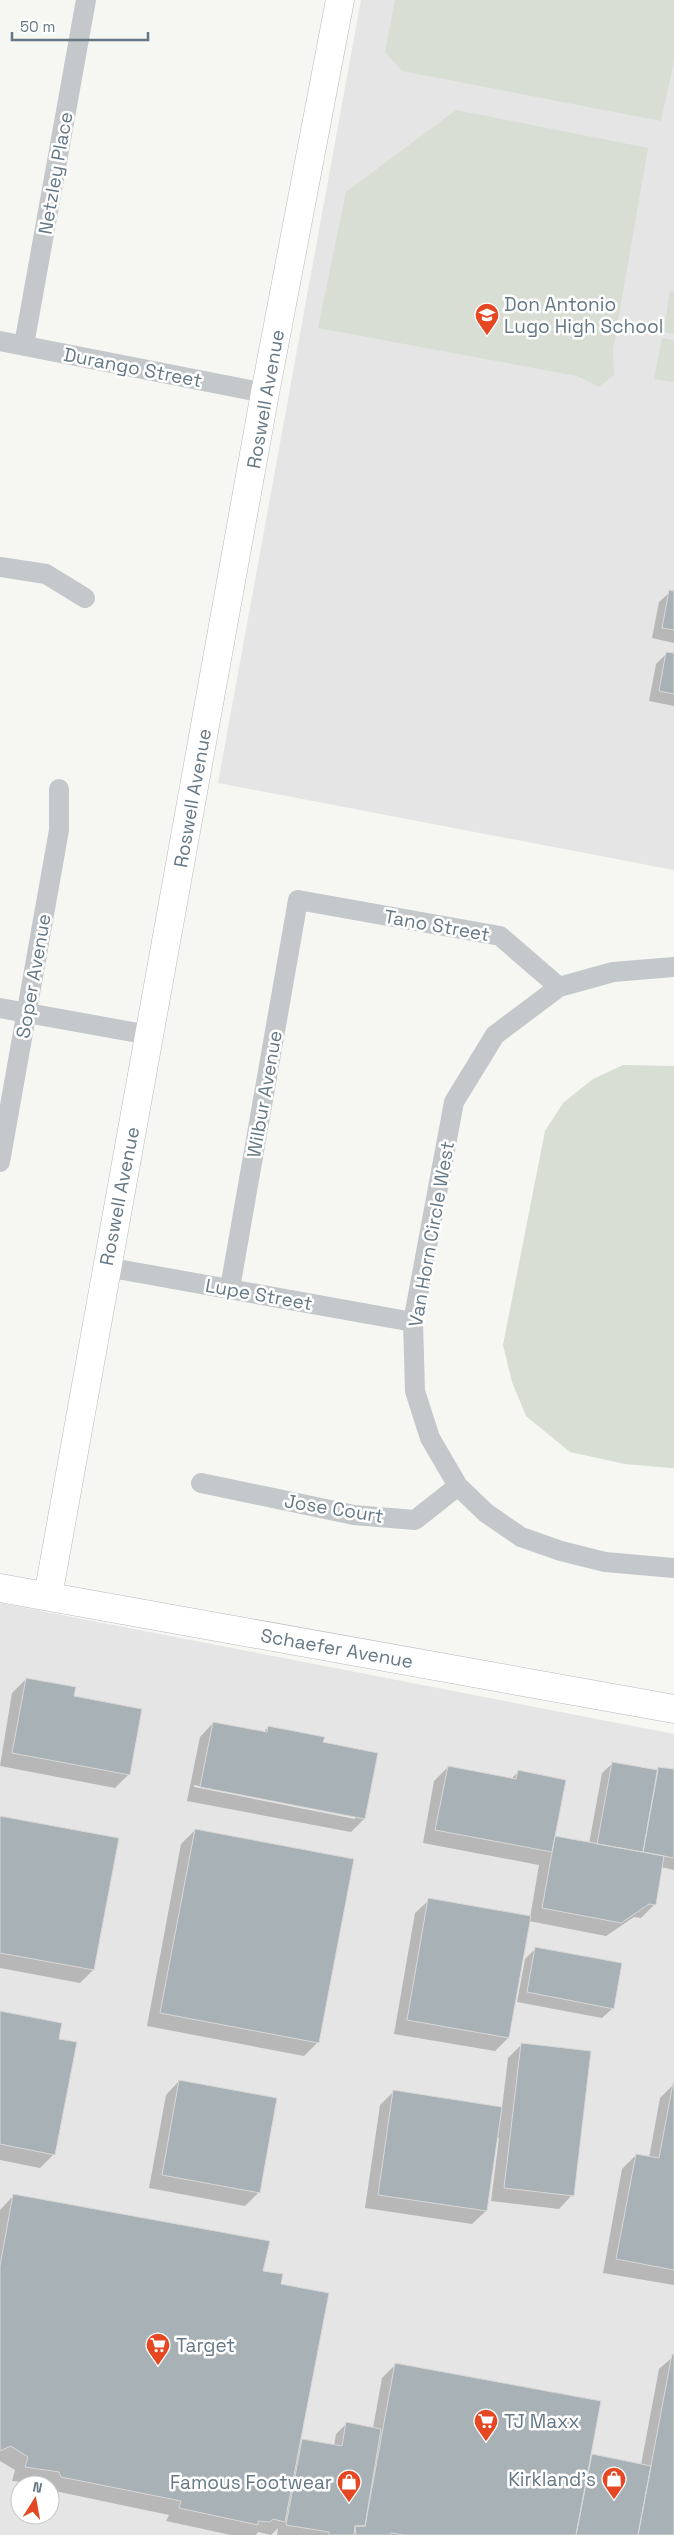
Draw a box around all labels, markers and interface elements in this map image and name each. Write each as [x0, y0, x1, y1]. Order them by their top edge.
scale bar [12, 10, 149, 42]
text: 50 m [20, 17, 55, 36]
street label: Netzley Place [32, 110, 79, 236]
place label: Don Antonio Lugo High School [504, 292, 663, 339]
school or university icon: Don Antonio Lugo High School [474, 302, 500, 336]
street label: Roswell Avenue [241, 328, 290, 471]
street label: Durango Street [62, 342, 204, 393]
street label: Roswell Avenue [168, 727, 217, 870]
street label: Tano Street [382, 904, 492, 947]
street label: Soper Avenue [10, 912, 57, 1040]
street label: Wilbur Avenue [241, 1029, 288, 1160]
street label: Roswell Avenue [94, 1125, 145, 1268]
street label: Van Horn Circle West [403, 1139, 460, 1329]
street label: Lupe Street [203, 1273, 314, 1316]
street label: Jose Court [283, 1488, 385, 1529]
street label: Schaefer Avenue [259, 1623, 415, 1674]
supermarket icon: Target [145, 2332, 171, 2366]
place label: Target [176, 2333, 235, 2358]
supermarket icon: TJ Maxx [473, 2408, 499, 2442]
place label: TJ Maxx [504, 2409, 580, 2434]
shop icon: Kirkland's [601, 2466, 627, 2500]
place label: Kirkland's [508, 2467, 596, 2492]
shop icon: Famous Footwear [336, 2469, 362, 2503]
place label: Famous Footwear [170, 2470, 332, 2495]
north arrow [10, 2475, 60, 2525]
text: N [31, 2478, 44, 2497]

